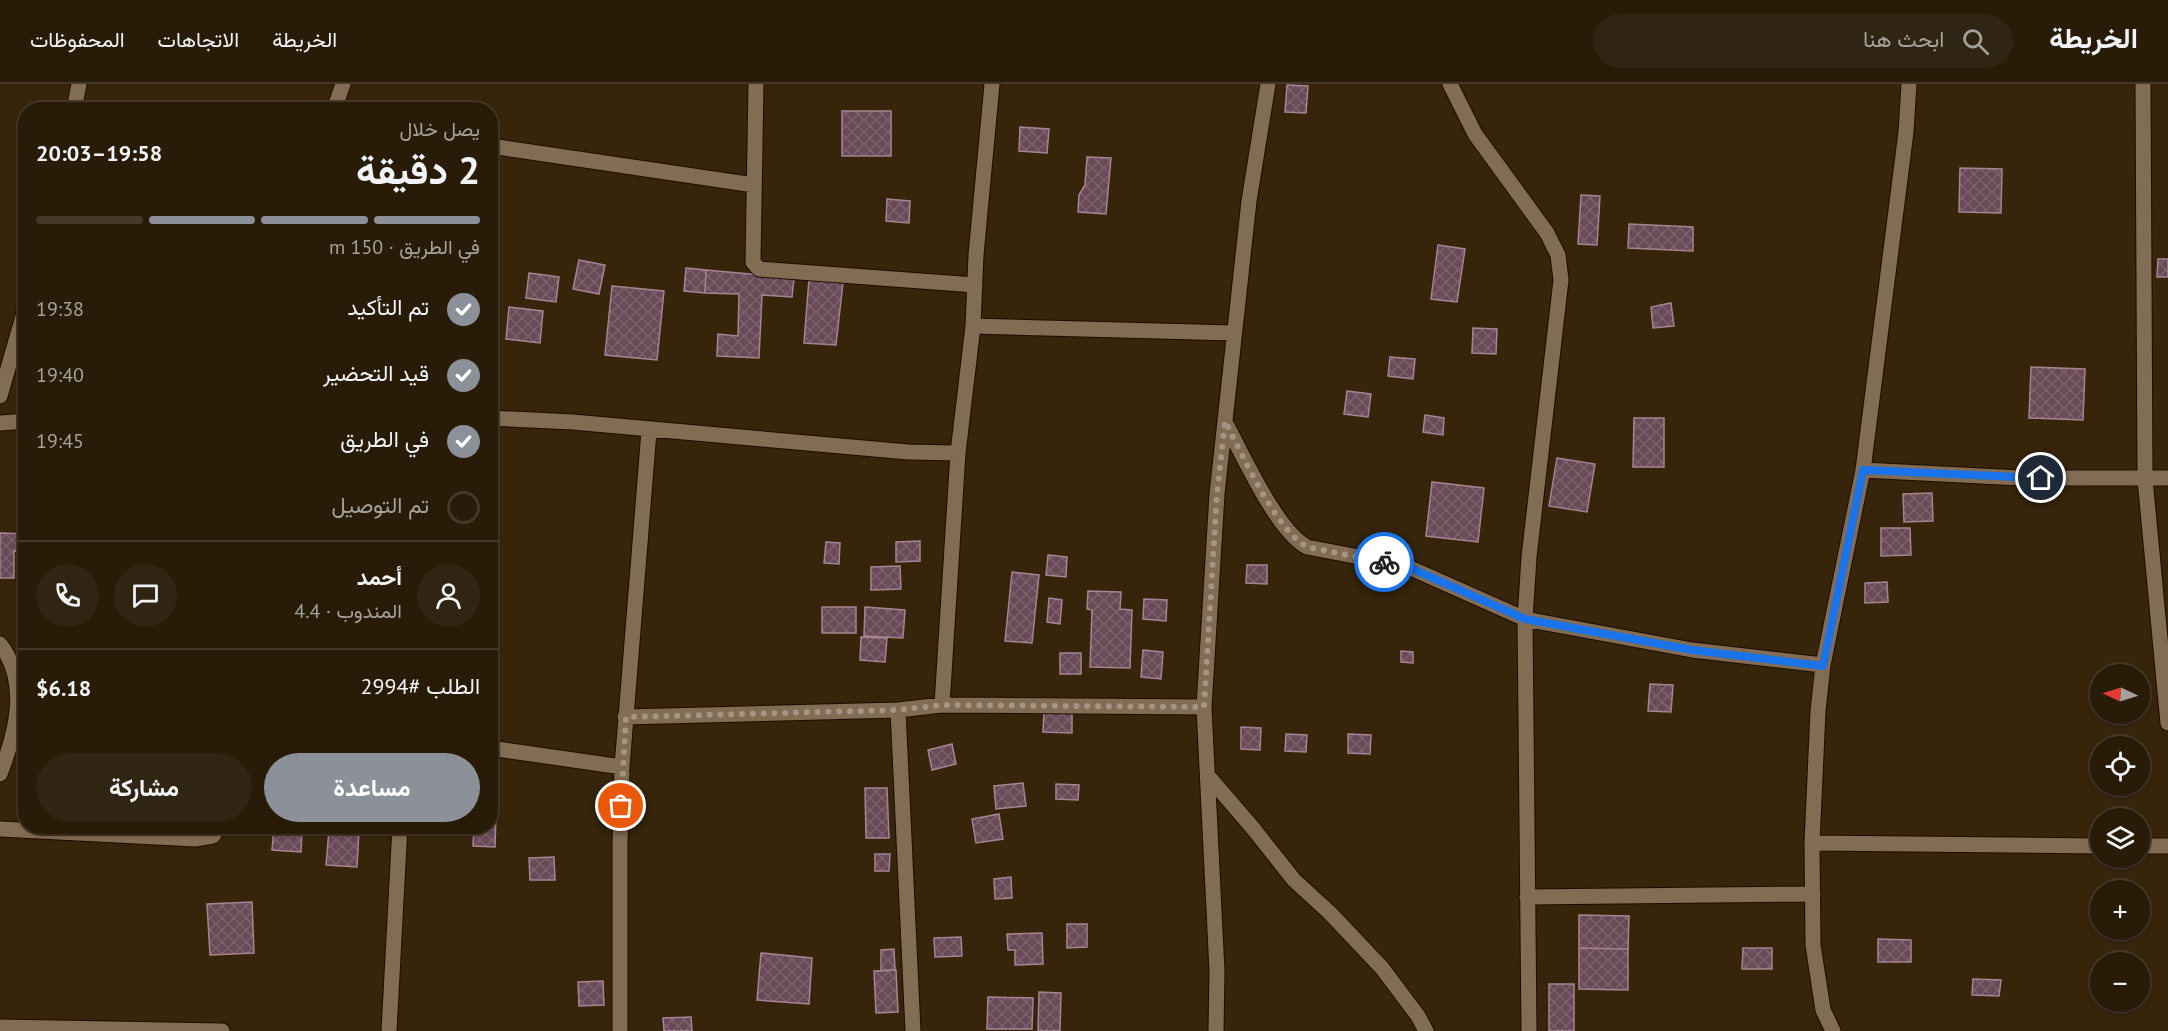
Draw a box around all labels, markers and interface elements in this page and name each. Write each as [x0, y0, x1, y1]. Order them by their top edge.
search box [1593, 14, 2013, 68]
text: الخريطة [2049, 19, 2138, 56]
text: ابحث هنا [1863, 25, 1944, 53]
icon: search [1959, 25, 1992, 58]
text: المحفوظات [30, 26, 125, 53]
text: الاتجاهات [158, 26, 239, 53]
text: الخريطة [272, 26, 337, 53]
text: يصل خلال [400, 116, 480, 142]
text: 19:58–20:03 [36, 139, 162, 167]
text: 2 دقيقة [356, 144, 480, 195]
text: في الطريق · 150 m [329, 234, 480, 260]
text: تم التأكيد [347, 293, 429, 321]
icon: check [447, 293, 480, 326]
text: 19:38 [36, 296, 84, 322]
text: قيد التحضير [323, 359, 429, 387]
icon: check [447, 359, 480, 392]
text: 19:40 [36, 362, 84, 388]
text: في الطريق [340, 425, 429, 453]
icon: check [447, 425, 480, 458]
text: 19:45 [36, 428, 84, 454]
pin [2015, 452, 2066, 503]
icon: home [2024, 461, 2057, 494]
text: تم التوصيل [331, 491, 429, 519]
courier [1354, 532, 1414, 592]
icon: bike [1368, 546, 1401, 579]
text: أحمد [357, 563, 402, 591]
button: phone [36, 564, 99, 627]
button: chat [114, 564, 177, 627]
button: person [417, 564, 480, 627]
text: المندوب · 4.4 [294, 598, 402, 624]
north arrow [2090, 664, 2150, 724]
map controls [2090, 664, 2150, 1012]
text: الطلب #2994 [360, 672, 480, 700]
text: $6.18 [36, 674, 91, 702]
button: locate [2090, 736, 2150, 796]
button: مشاركة [36, 753, 252, 822]
button: مساعدة [264, 753, 480, 822]
pin [595, 780, 646, 831]
icon: bag [604, 789, 637, 822]
button: layers [2090, 808, 2150, 868]
button: + [2090, 880, 2150, 940]
button: − [2090, 952, 2150, 1012]

